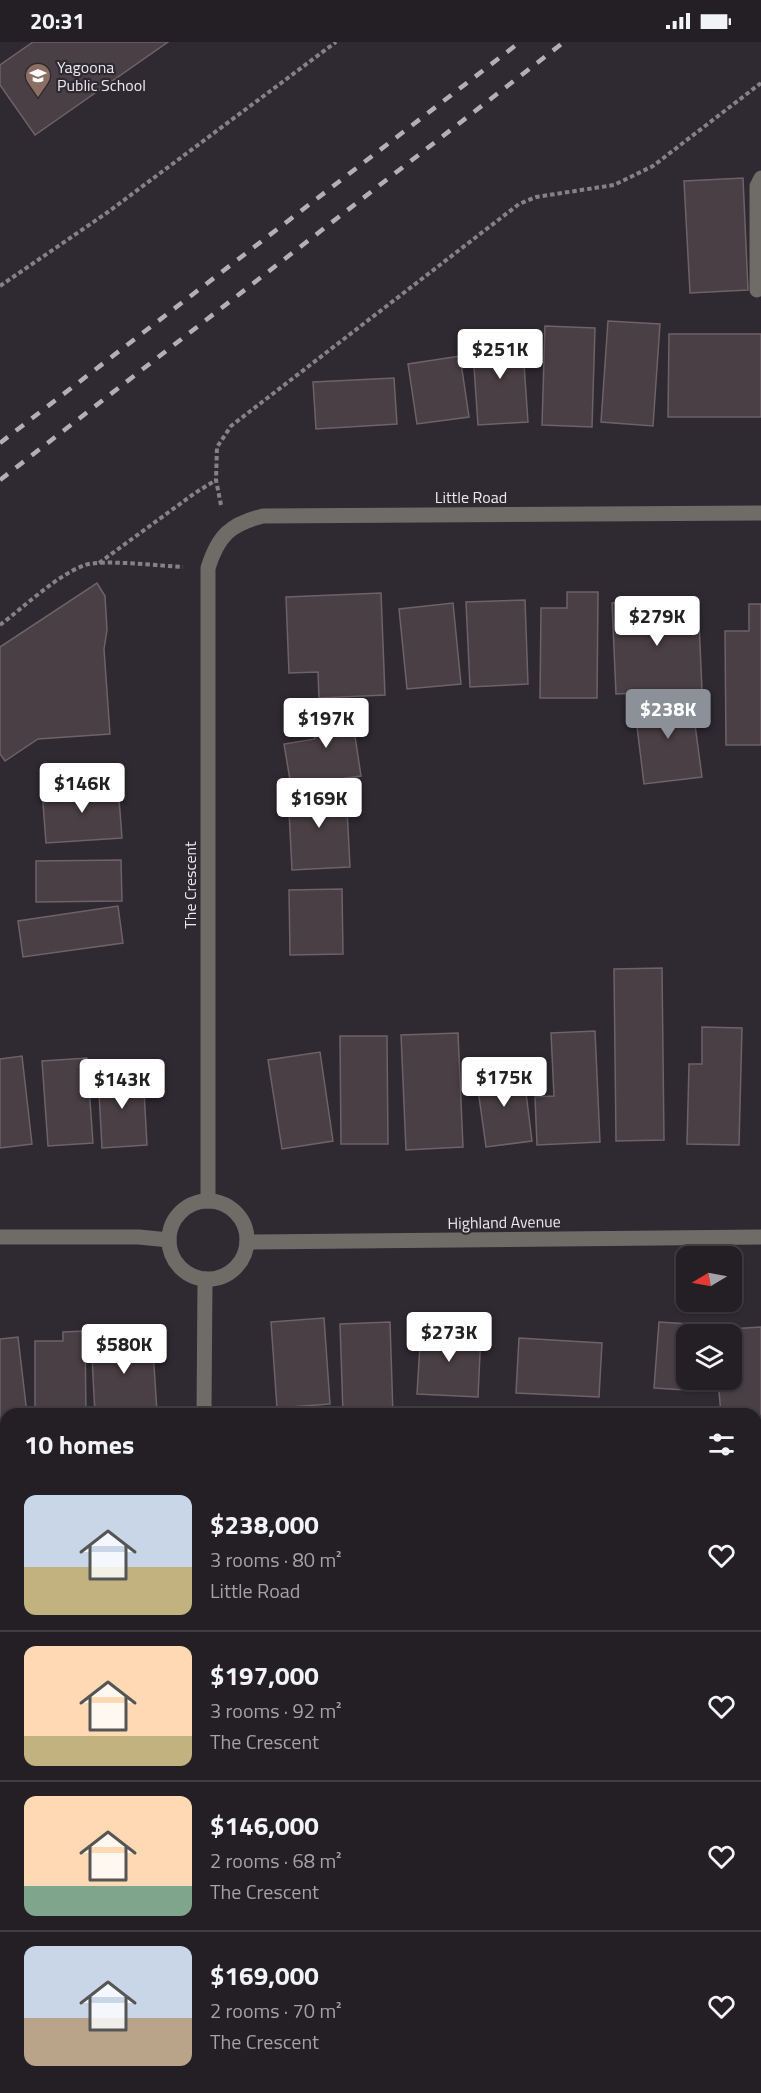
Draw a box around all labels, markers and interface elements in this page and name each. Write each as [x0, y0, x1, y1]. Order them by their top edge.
text: 20:31 [30, 4, 85, 38]
place label: Yagoona Public School [57, 55, 146, 97]
school or university icon: Yagoona Public School [23, 61, 53, 99]
pin: $251K [458, 329, 542, 380]
text: $251K [472, 333, 528, 364]
street label: Little Road [435, 485, 507, 509]
pin: $279K [615, 596, 699, 647]
text: $279K [629, 600, 685, 631]
pin: $238K [626, 689, 710, 740]
text: $238K [640, 693, 696, 724]
pin: $197K [284, 698, 368, 749]
text: $197K [298, 702, 354, 733]
pin: $146K [40, 763, 124, 814]
text: $146K [54, 767, 110, 798]
pin: $169K [277, 778, 361, 829]
text: $169K [291, 782, 347, 813]
street label: The Crescent [178, 841, 202, 929]
pin: $175K [462, 1057, 546, 1108]
pin: $143K [80, 1059, 164, 1110]
text: $175K [476, 1061, 532, 1092]
text: $143K [94, 1063, 150, 1094]
street label: Highland Avenue [447, 1209, 561, 1235]
north arrow [676, 1246, 742, 1312]
map controls [676, 1246, 742, 1390]
pin: $273K [407, 1312, 491, 1363]
text: $273K [421, 1316, 477, 1347]
pin: $580K [82, 1324, 166, 1375]
button: layers [676, 1324, 742, 1390]
text: $580K [96, 1328, 152, 1359]
text: 10 homes [24, 1425, 134, 1464]
icon: filters [705, 1428, 738, 1461]
text: $238,000 [210, 1505, 319, 1544]
icon: home [72, 1519, 144, 1591]
icon: heart [705, 1539, 738, 1572]
text: 3 rooms · 80 m² [210, 1544, 342, 1575]
text: Little Road [210, 1575, 300, 1606]
text: $197,000 [210, 1656, 319, 1695]
icon: home [72, 1670, 144, 1742]
icon: heart [705, 1690, 738, 1723]
text: 3 rooms · 92 m² [210, 1695, 342, 1726]
text: The Crescent [210, 1726, 319, 1757]
text: $146,000 [210, 1806, 319, 1845]
icon: home [72, 1820, 144, 1892]
icon: heart [705, 1840, 738, 1873]
text: 2 rooms · 68 m² [210, 1845, 342, 1876]
text: The Crescent [210, 1876, 319, 1907]
text: $169,000 [210, 1956, 319, 1995]
icon: home [72, 1970, 144, 2042]
icon: heart [705, 1990, 738, 2023]
text: 2 rooms · 70 m² [210, 1995, 342, 2026]
text: The Crescent [210, 2026, 319, 2057]

